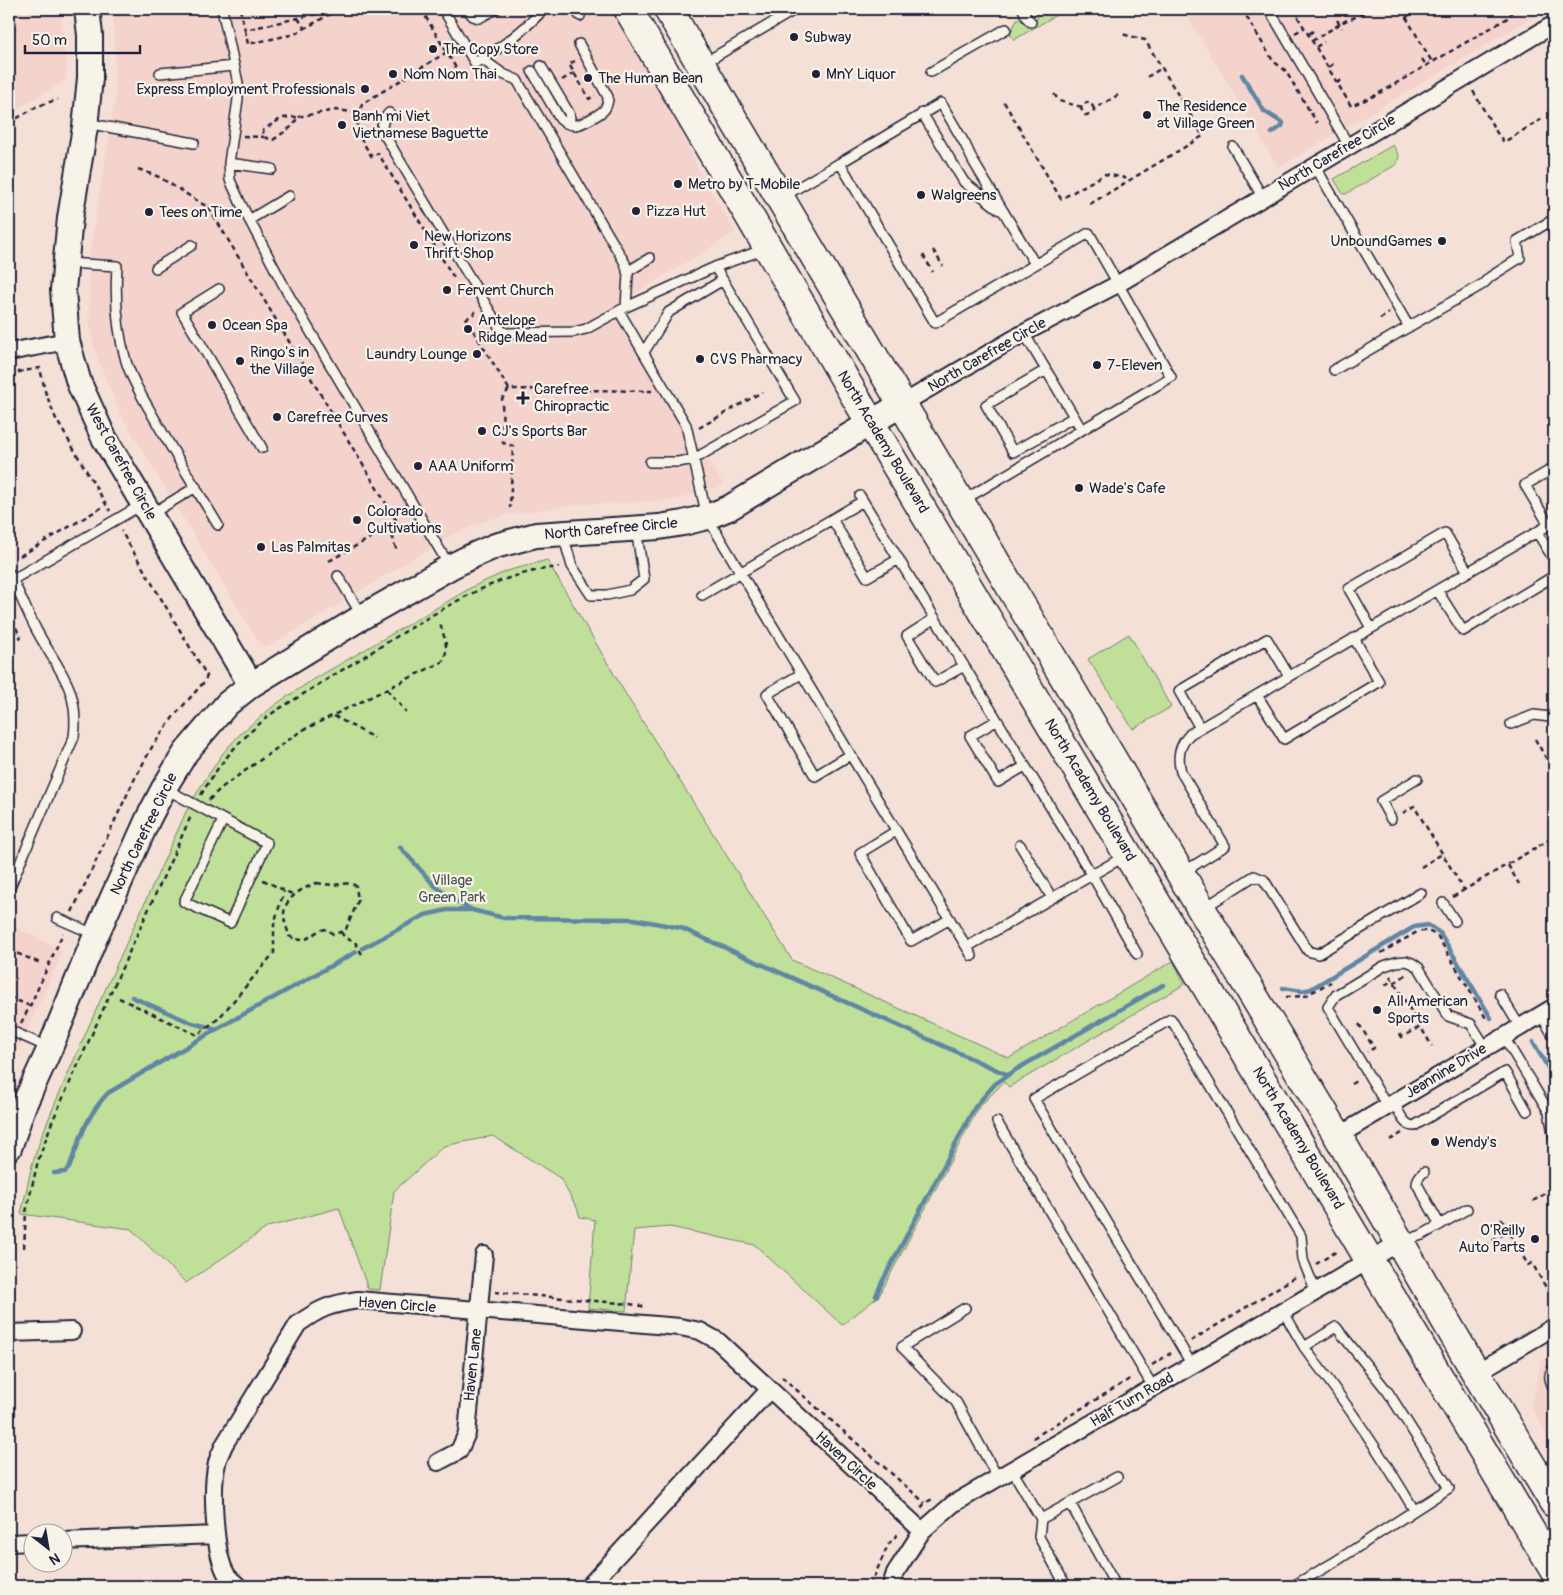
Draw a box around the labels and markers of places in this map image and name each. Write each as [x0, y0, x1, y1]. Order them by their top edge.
place label: Subway [804, 28, 852, 47]
marker: Subway [788, 31, 800, 43]
place label: The Copy Store [443, 40, 539, 59]
marker: The Copy Store [427, 43, 439, 55]
place label: Nom Nom Thai [403, 65, 497, 84]
place label: MnY Liquor [826, 65, 896, 84]
marker: Nom Nom Thai [387, 68, 399, 80]
marker: MnY Liquor [810, 68, 822, 80]
place label: The Human Bean [598, 69, 703, 88]
marker: The Human Bean [582, 72, 594, 84]
place label: Express Employment Professionals [137, 80, 355, 99]
marker: Express Employment Professionals [359, 83, 371, 95]
place label: The Residence at Village Green [1157, 97, 1255, 133]
place label: Banh mi Viet Vietnamese Baguette [352, 107, 489, 143]
marker: The Residence at Village Green [1141, 109, 1153, 121]
marker: Banh mi Viet Vietnamese Baguette [336, 119, 348, 131]
place label: Metro by T-Mobile [688, 175, 801, 194]
marker: Metro by T-Mobile [672, 178, 684, 190]
place label: Walgreens [931, 186, 997, 205]
marker: Walgreens [915, 189, 927, 201]
place label: Pizza Hut [646, 202, 707, 221]
place label: Tees on Time [159, 203, 243, 222]
marker: Pizza Hut [630, 205, 642, 217]
marker: Tees on Time [143, 206, 155, 218]
place label: New Horizons Thrift Shop [424, 227, 511, 263]
place label: UnboundGames [1330, 232, 1432, 251]
marker: UnboundGames [1436, 235, 1448, 247]
marker: New Horizons Thrift Shop [408, 239, 420, 251]
place label: Fervent Church [457, 281, 554, 300]
marker: Fervent Church [441, 284, 453, 296]
place label: Antelope Ridge Mead [478, 311, 547, 347]
place label: Ocean Spa [222, 316, 288, 335]
marker: Ocean Spa [206, 319, 218, 331]
marker: Antelope Ridge Mead [462, 323, 474, 335]
place label: Ringo's in the Village [249, 343, 315, 379]
place label: Laundry Lounge [366, 345, 468, 364]
marker: Laundry Lounge [471, 348, 483, 360]
place label: CVS Pharmacy [710, 350, 803, 369]
marker: CVS Pharmacy [694, 353, 706, 365]
marker: Ringo's in the Village [234, 355, 246, 367]
place label: 7-Eleven [1107, 356, 1162, 375]
marker: 7-Eleven [1091, 359, 1103, 371]
place label: Carefree Chiropractic [534, 380, 610, 416]
marker: Carefree Chiropractic [516, 391, 530, 405]
place label: Carefree Curves [287, 408, 388, 427]
marker: Carefree Curves [271, 411, 283, 423]
place label: CJ's Sports Bar [492, 422, 588, 441]
marker: CJ's Sports Bar [476, 425, 488, 437]
place label: AAA Uniform [428, 457, 513, 476]
marker: AAA Uniform [412, 460, 424, 472]
place label: Wade's Cafe [1089, 479, 1166, 498]
marker: Wade's Cafe [1073, 482, 1085, 494]
place label: Colorado Cultivations [367, 502, 442, 538]
marker: Colorado Cultivations [351, 514, 363, 526]
place label: Las Palmitas [271, 538, 351, 557]
marker: Las Palmitas [255, 541, 267, 553]
place label: All American Sports [1387, 992, 1468, 1028]
marker: All American Sports [1371, 1004, 1383, 1016]
place label: Wendy's [1445, 1133, 1497, 1152]
marker: Wendy's [1429, 1136, 1441, 1148]
place label: O'Reilly Auto Parts [1458, 1221, 1526, 1257]
marker: O'Reilly Auto Parts [1529, 1233, 1541, 1245]

